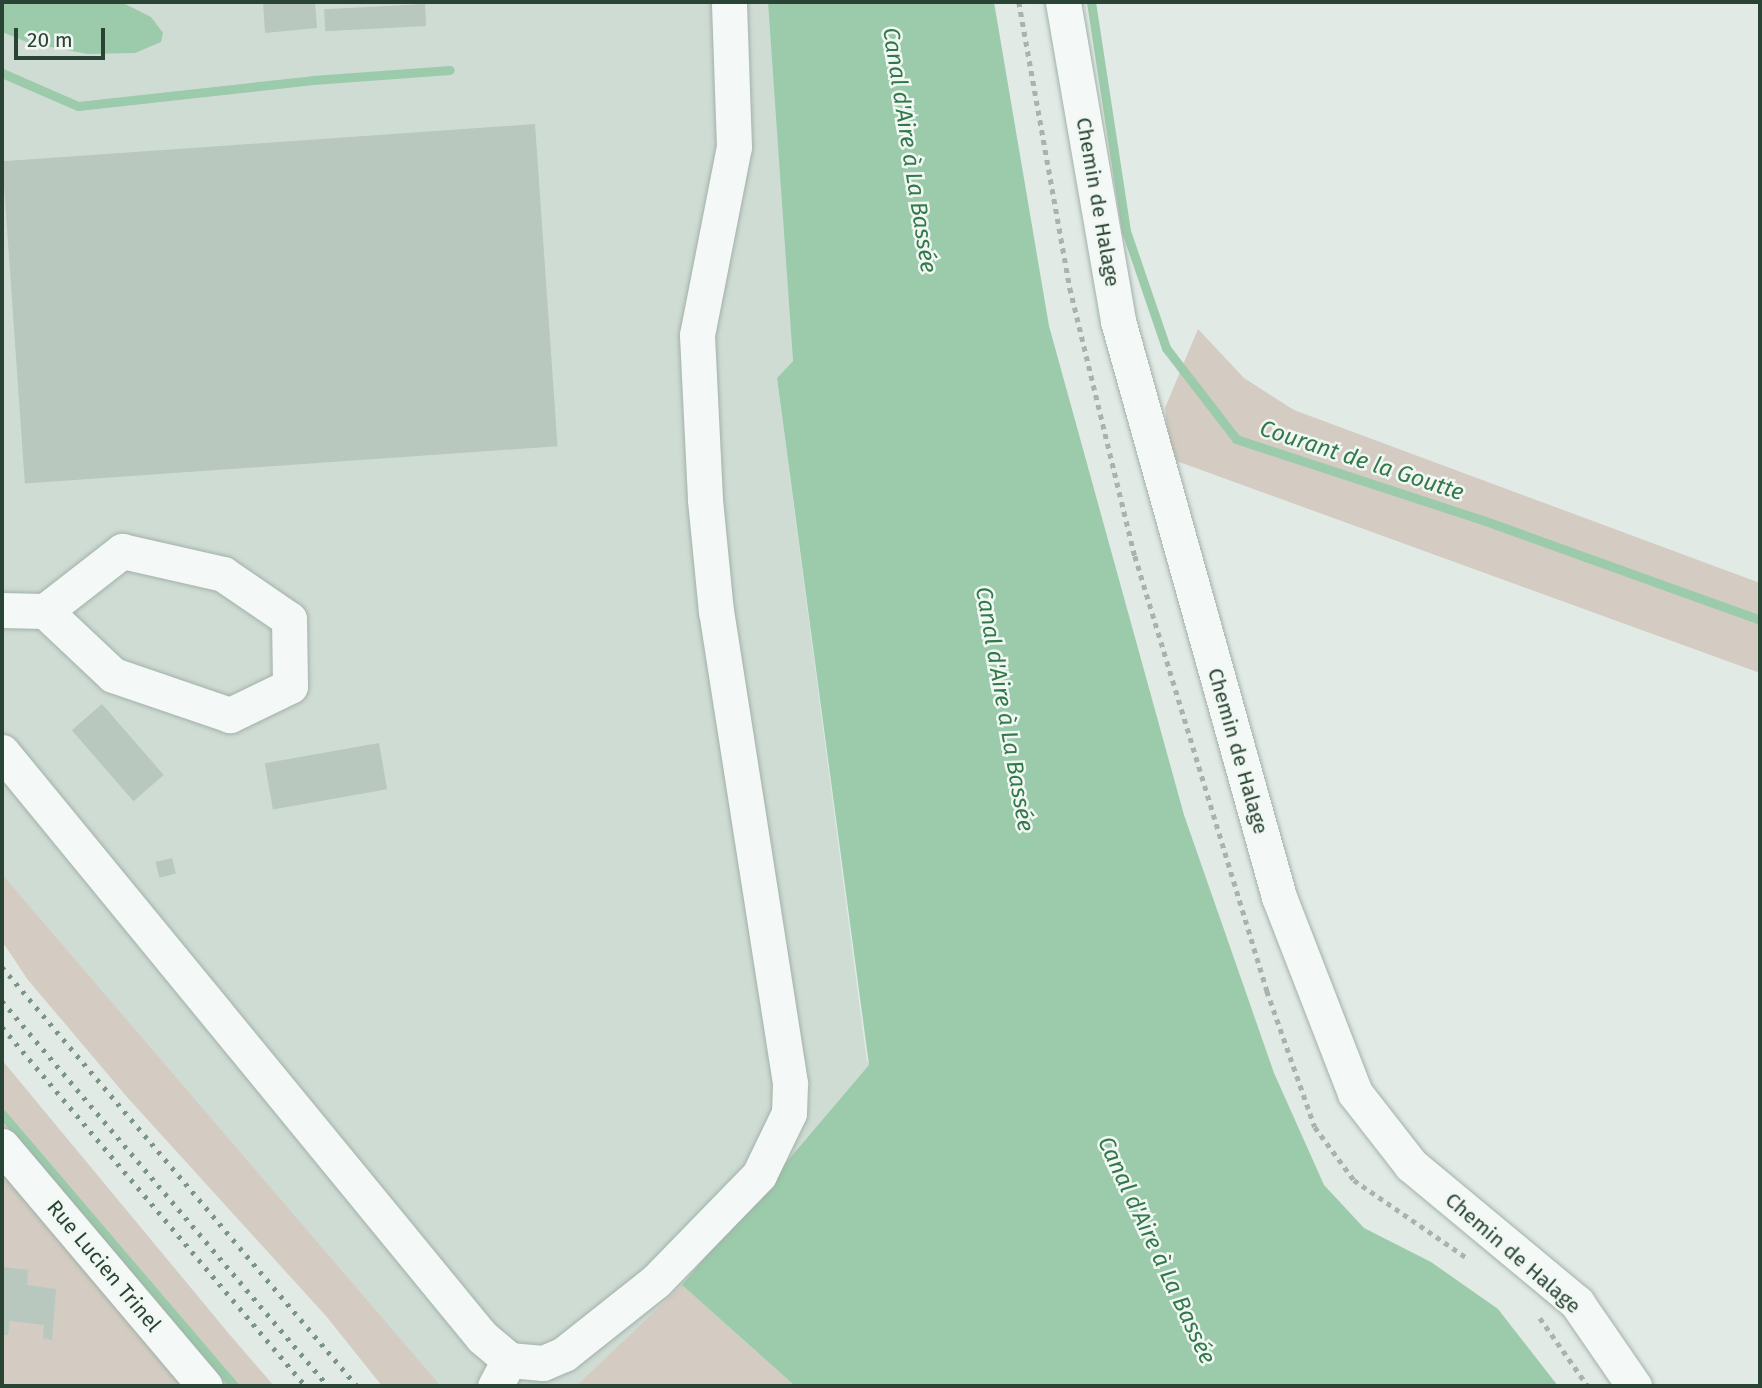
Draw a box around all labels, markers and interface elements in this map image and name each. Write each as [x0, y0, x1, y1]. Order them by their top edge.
scale bar [18, 14, 108, 58]
water label: Canal d'Aire à La Bassée [877, 25, 943, 275]
text: 20 m [27, 27, 73, 53]
street label: Chemin de Halage [1071, 115, 1125, 289]
water label: Courant de la Goutte [1256, 414, 1468, 506]
water label: Canal d'Aire à La Bassée [970, 585, 1040, 833]
street label: Chemin de Halage [1202, 665, 1274, 837]
water label: Canal d'Aire à La Bassée [1092, 1132, 1222, 1368]
street label: Chemin de Halage [1440, 1187, 1586, 1319]
street label: Rue Lucien Trinel [42, 1195, 166, 1337]

